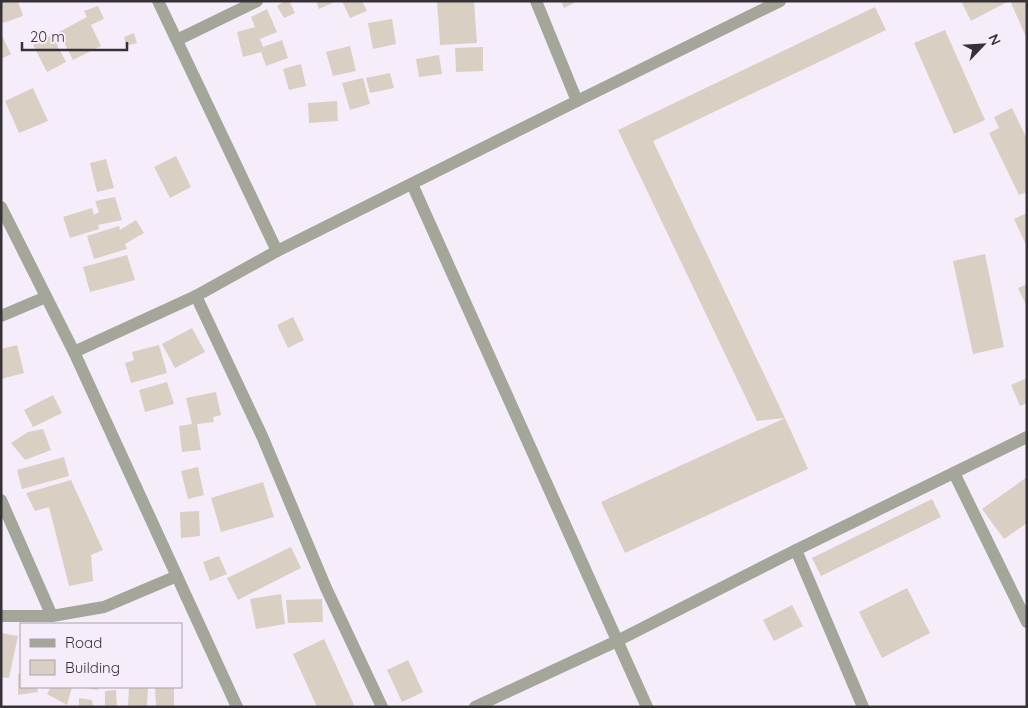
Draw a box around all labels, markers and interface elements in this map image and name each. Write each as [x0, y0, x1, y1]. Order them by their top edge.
scale bar [22, 20, 128, 52]
north arrow [958, 20, 1008, 70]
text: 20 m [30, 27, 65, 46]
text: N [984, 31, 1005, 48]
legend [20, 623, 182, 688]
text: Road [65, 633, 102, 652]
text: Building [65, 658, 120, 677]

